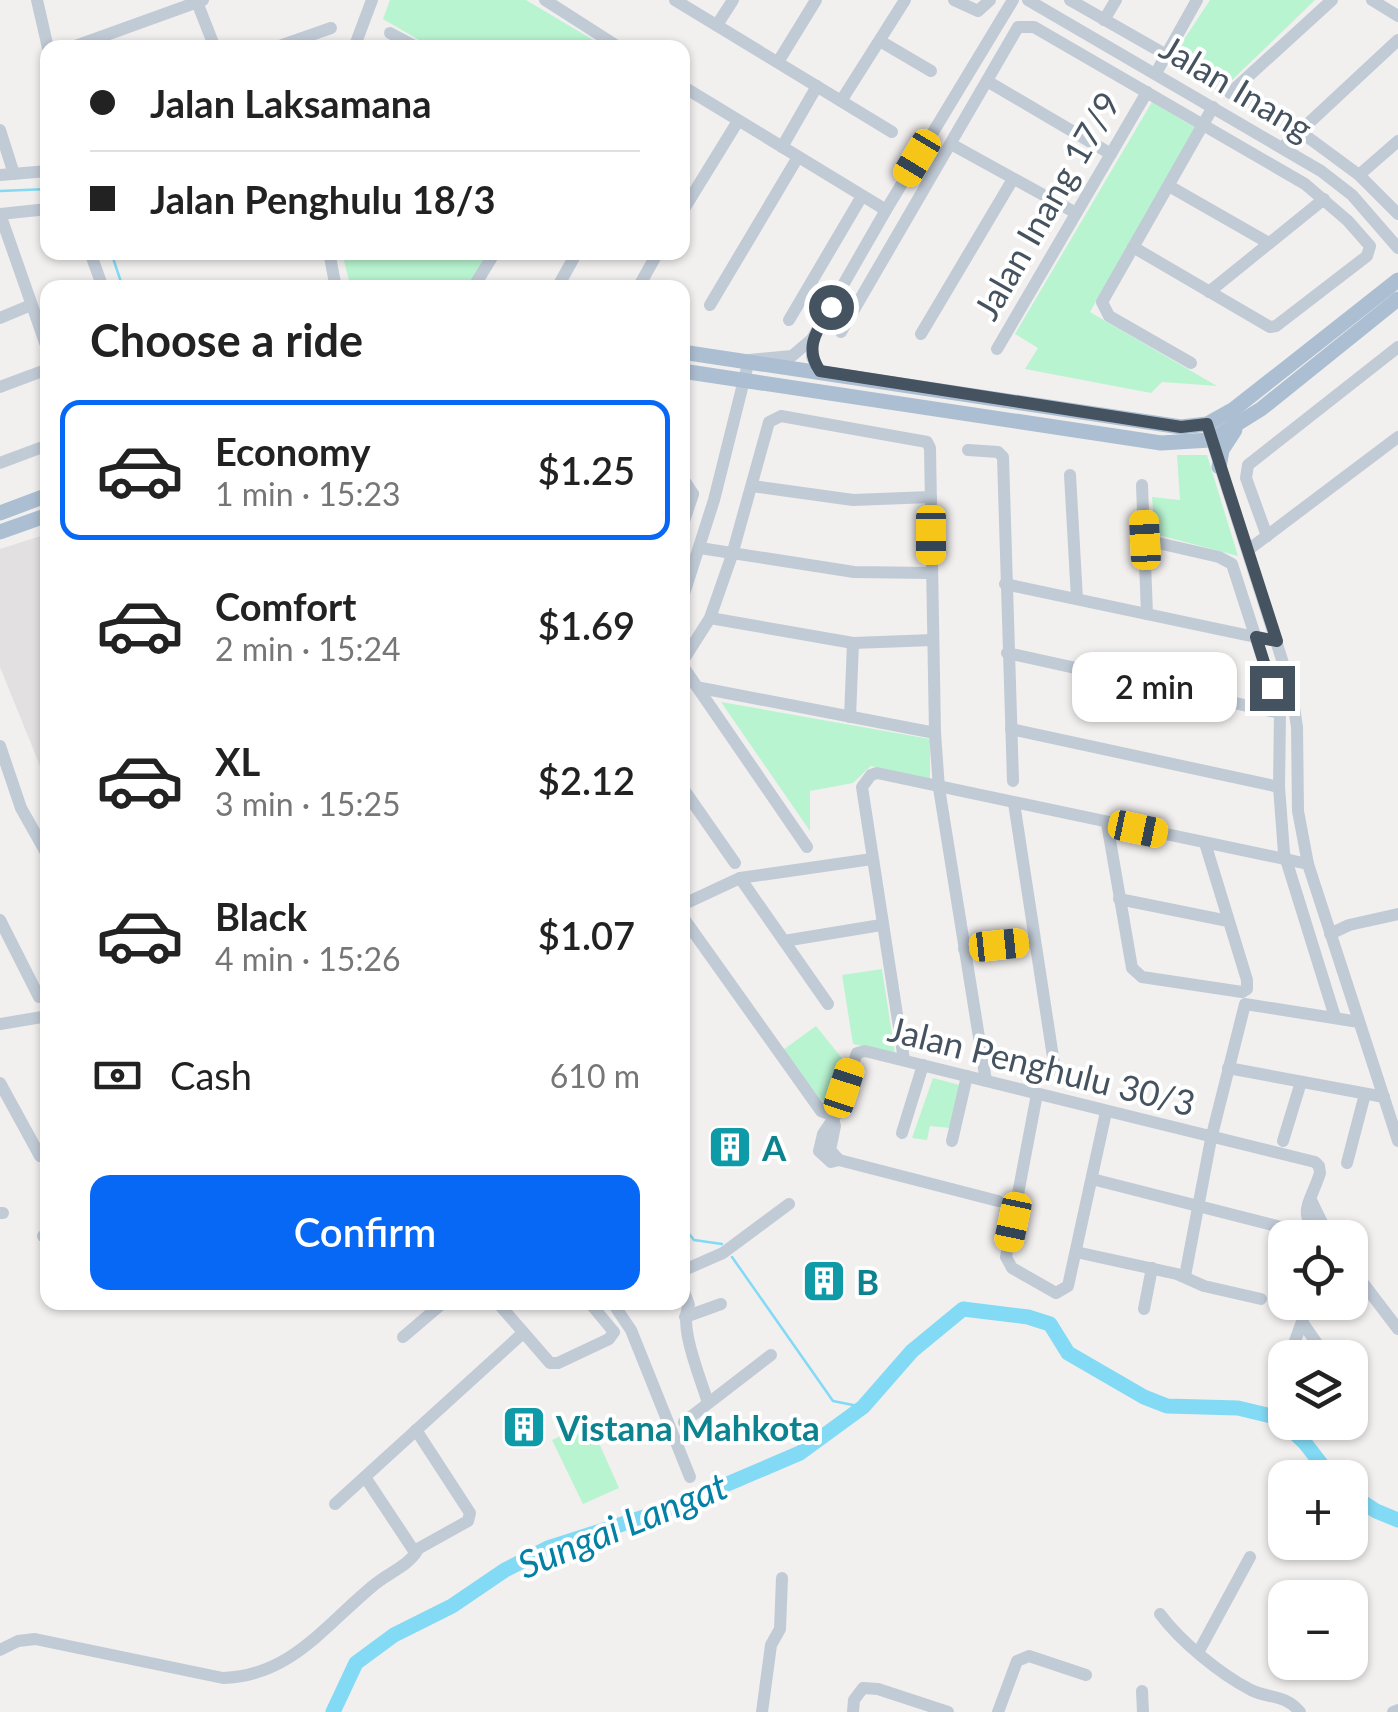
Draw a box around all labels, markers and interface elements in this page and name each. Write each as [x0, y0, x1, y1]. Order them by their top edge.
street label: Jalan Inang [1153, 25, 1321, 149]
text: Jalan Laksamana [150, 80, 431, 126]
street label: Jalan Inang 17/9 [964, 84, 1128, 326]
car [889, 125, 945, 191]
text: Jalan Penghulu 18/3 [150, 176, 496, 222]
route start [809, 285, 854, 330]
text: Choose a ride [90, 313, 363, 367]
icon: car [95, 425, 185, 515]
text: Economy [215, 428, 370, 474]
text: $1.25 [538, 447, 635, 493]
text: 1 min · 15:23 [215, 474, 401, 513]
car [916, 505, 946, 565]
car [1128, 509, 1162, 571]
icon: car [95, 580, 185, 670]
text: Comfort [215, 583, 356, 629]
text: $1.69 [538, 602, 635, 648]
text: 2 min · 15:24 [215, 629, 401, 668]
callout: 2 min [1072, 653, 1237, 723]
route end [1250, 666, 1295, 711]
text: 2 min [1115, 667, 1194, 706]
icon: car [95, 735, 185, 825]
text: XL [215, 738, 260, 784]
text: $2.12 [538, 757, 635, 803]
text: 3 min · 15:25 [215, 784, 401, 823]
car [1106, 808, 1170, 850]
icon: car [95, 890, 185, 980]
text: Black [215, 893, 307, 939]
text: $1.07 [538, 912, 635, 958]
car [968, 927, 1030, 963]
text: 4 min · 15:26 [215, 939, 401, 978]
street label: Jalan Penghulu 30/3 [884, 1007, 1200, 1123]
icon: cash [90, 1048, 145, 1103]
text: Cash [170, 1052, 252, 1098]
car [820, 1055, 868, 1121]
text: 610 m [550, 1056, 640, 1095]
building icon: A [707, 1124, 753, 1170]
place label: A [761, 1126, 787, 1168]
button: Confirm [90, 1175, 640, 1290]
car [992, 1190, 1034, 1254]
map controls [1268, 1220, 1368, 1680]
button: locate [1268, 1220, 1368, 1320]
building icon: B [801, 1258, 847, 1304]
place label: B [856, 1260, 879, 1302]
button: layers [1268, 1340, 1368, 1440]
building icon: Vistana Mahkota [501, 1404, 547, 1450]
place label: Vistana Mahkota [555, 1406, 820, 1448]
button: + [1268, 1460, 1368, 1560]
water label: Sungai Langat [511, 1461, 733, 1587]
button: − [1268, 1580, 1368, 1680]

